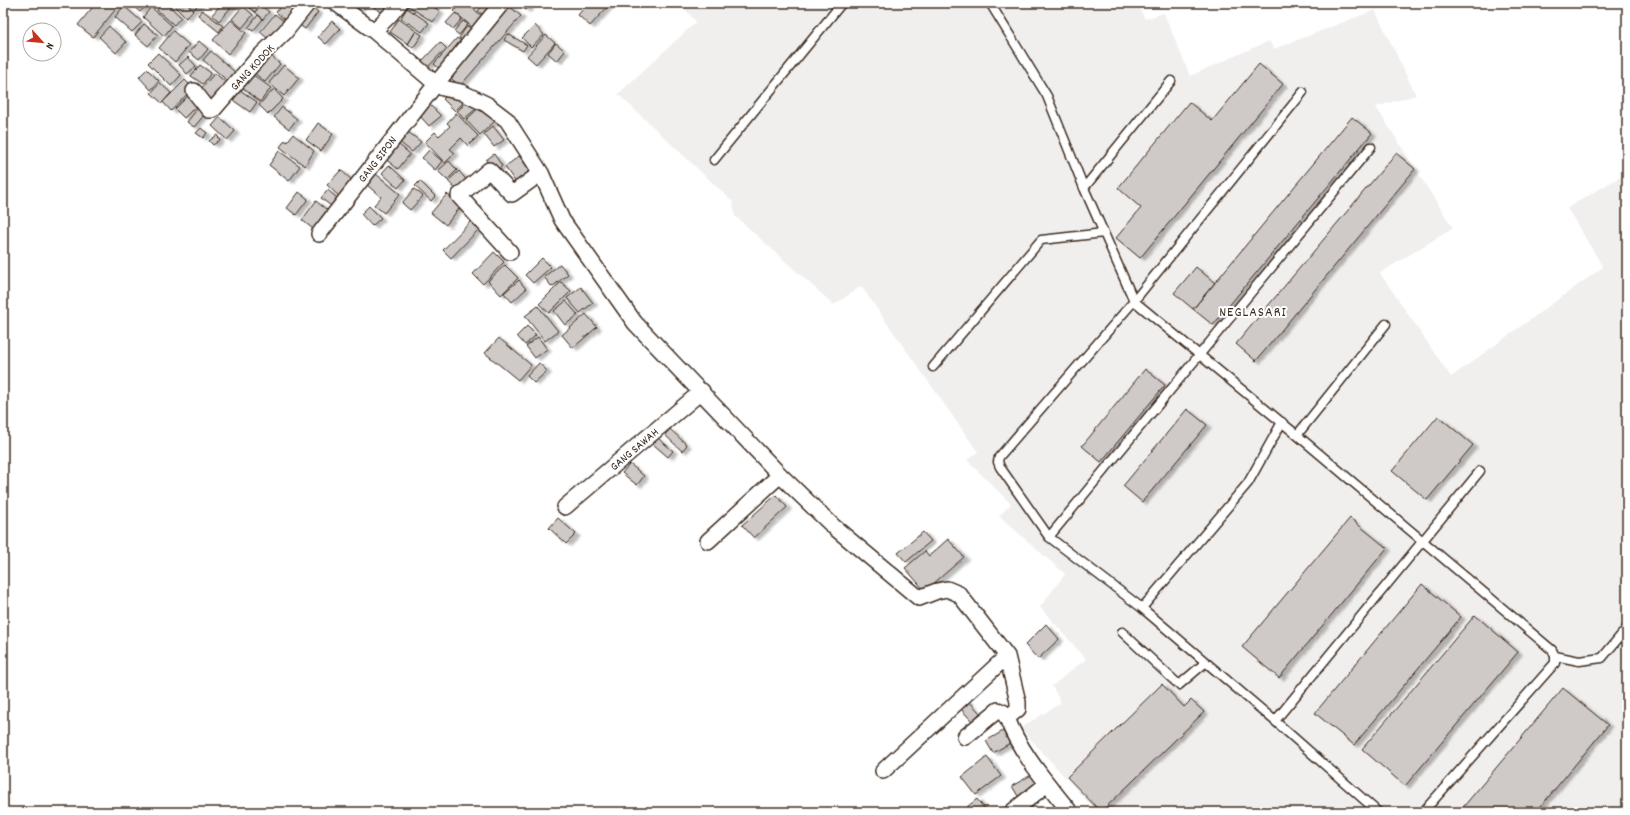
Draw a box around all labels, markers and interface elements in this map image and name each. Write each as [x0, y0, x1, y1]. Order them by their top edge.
north arrow [22, 22, 62, 62]
text: N [41, 40, 57, 52]
street label: GANG KODOK [227, 41, 280, 95]
street label: GANG SIPON [355, 133, 402, 187]
district label: NEGLASARI [1219, 303, 1287, 323]
street label: GANG SAWAH [607, 425, 663, 476]

